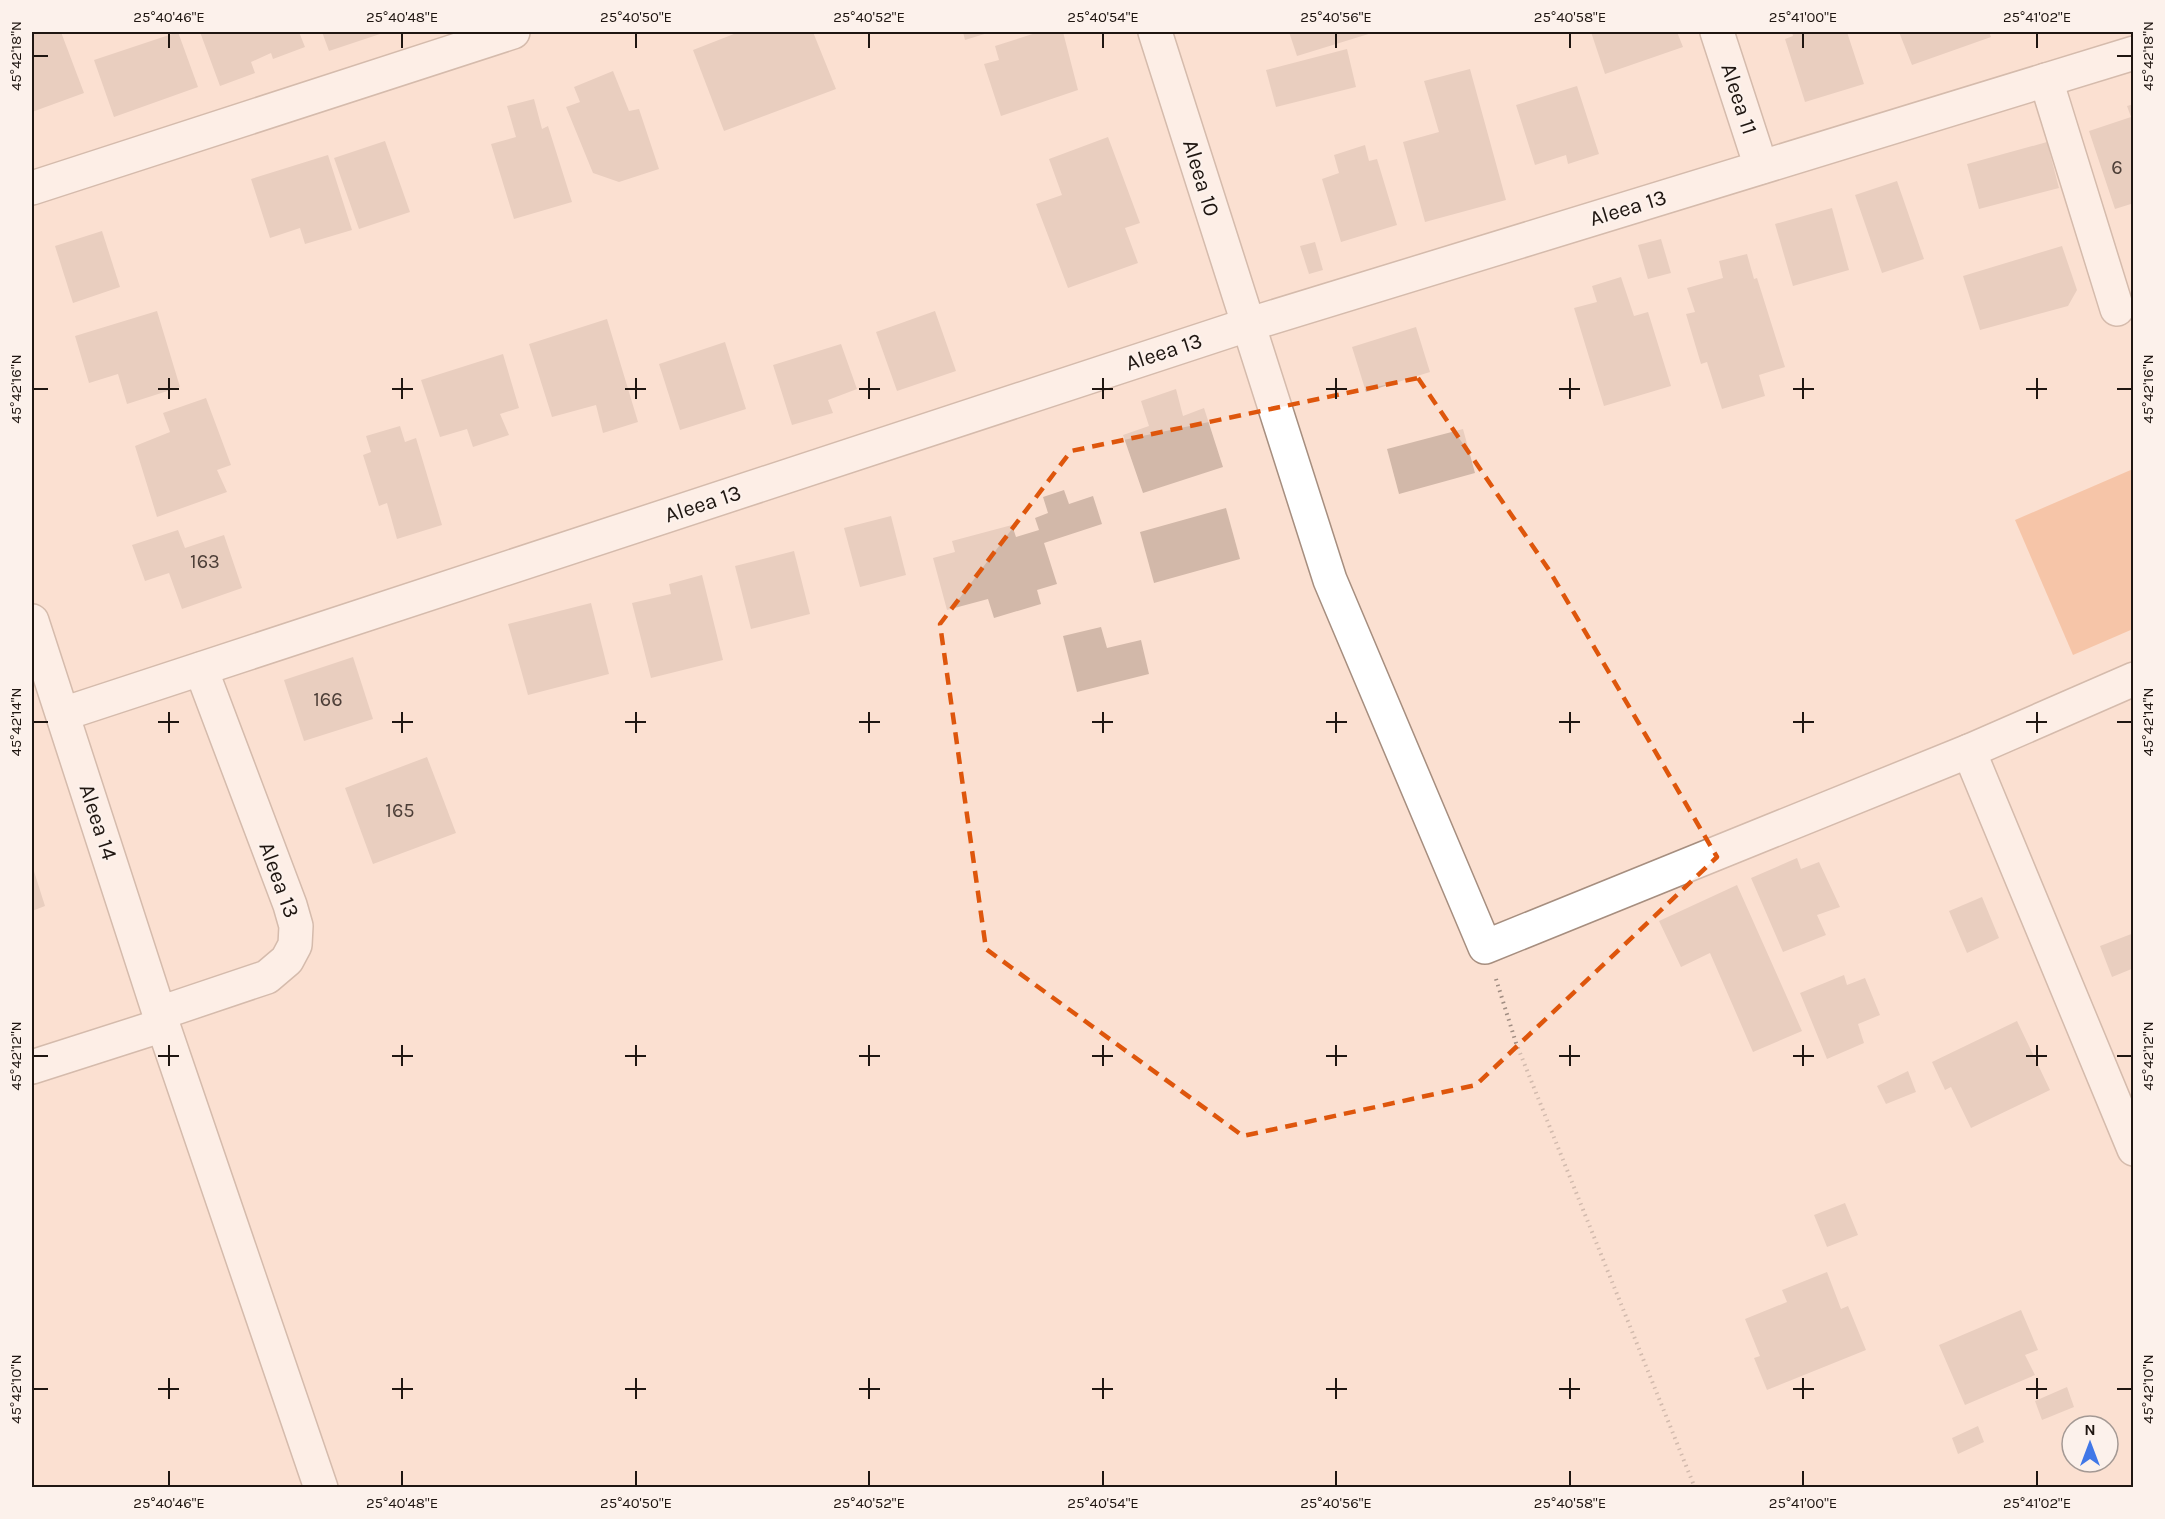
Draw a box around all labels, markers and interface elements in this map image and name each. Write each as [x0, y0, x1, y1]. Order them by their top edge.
text: 25°40'46"E [133, 8, 205, 26]
text: 25°40'48"E [366, 8, 438, 26]
text: 25°40'50"E [600, 8, 672, 26]
text: 25°40'52"E [833, 8, 905, 26]
text: 25°40'54"E [1067, 8, 1139, 26]
text: 25°40'56"E [1300, 8, 1372, 26]
text: 25°40'58"E [1534, 8, 1606, 26]
text: 25°41'00"E [1769, 8, 1837, 26]
text: 25°41'02"E [2003, 8, 2071, 26]
text: 45°42'18"N [7, 21, 25, 91]
text: 45°42'18"N [2139, 21, 2157, 91]
street label: Aleea 11 [1715, 60, 1763, 138]
street label: Aleea 10 [1177, 136, 1225, 220]
house number: 6 [2111, 156, 2123, 179]
street label: Aleea 13 [1586, 184, 1670, 232]
street label: Aleea 13 [1122, 327, 1206, 377]
text: 45°42'16"N [7, 354, 25, 424]
text: 45°42'16"N [2139, 354, 2157, 424]
street label: Aleea 13 [661, 479, 745, 529]
house number: 163 [190, 550, 220, 573]
text: 45°42'14"N [7, 687, 25, 757]
text: 45°42'14"N [2139, 687, 2157, 757]
house number: 166 [313, 688, 343, 711]
street label: Aleea 14 [74, 781, 122, 863]
house number: 165 [385, 799, 415, 822]
street label: Aleea 13 [253, 838, 305, 922]
text: 45°42'12"N [7, 1021, 25, 1091]
text: 45°42'12"N [2139, 1021, 2157, 1091]
text: 45°42'10"N [7, 1354, 25, 1424]
text: 45°42'10"N [2139, 1354, 2157, 1424]
north arrow [2060, 1414, 2120, 1474]
text: N [2084, 1420, 2096, 1439]
text: 25°40'46"E [133, 1494, 205, 1512]
text: 25°40'48"E [366, 1494, 438, 1512]
text: 25°40'50"E [600, 1494, 672, 1512]
text: 25°40'52"E [833, 1494, 905, 1512]
text: 25°40'54"E [1067, 1494, 1139, 1512]
text: 25°40'56"E [1300, 1494, 1372, 1512]
text: 25°40'58"E [1534, 1494, 1606, 1512]
text: 25°41'00"E [1769, 1494, 1837, 1512]
text: 25°41'02"E [2003, 1494, 2071, 1512]

